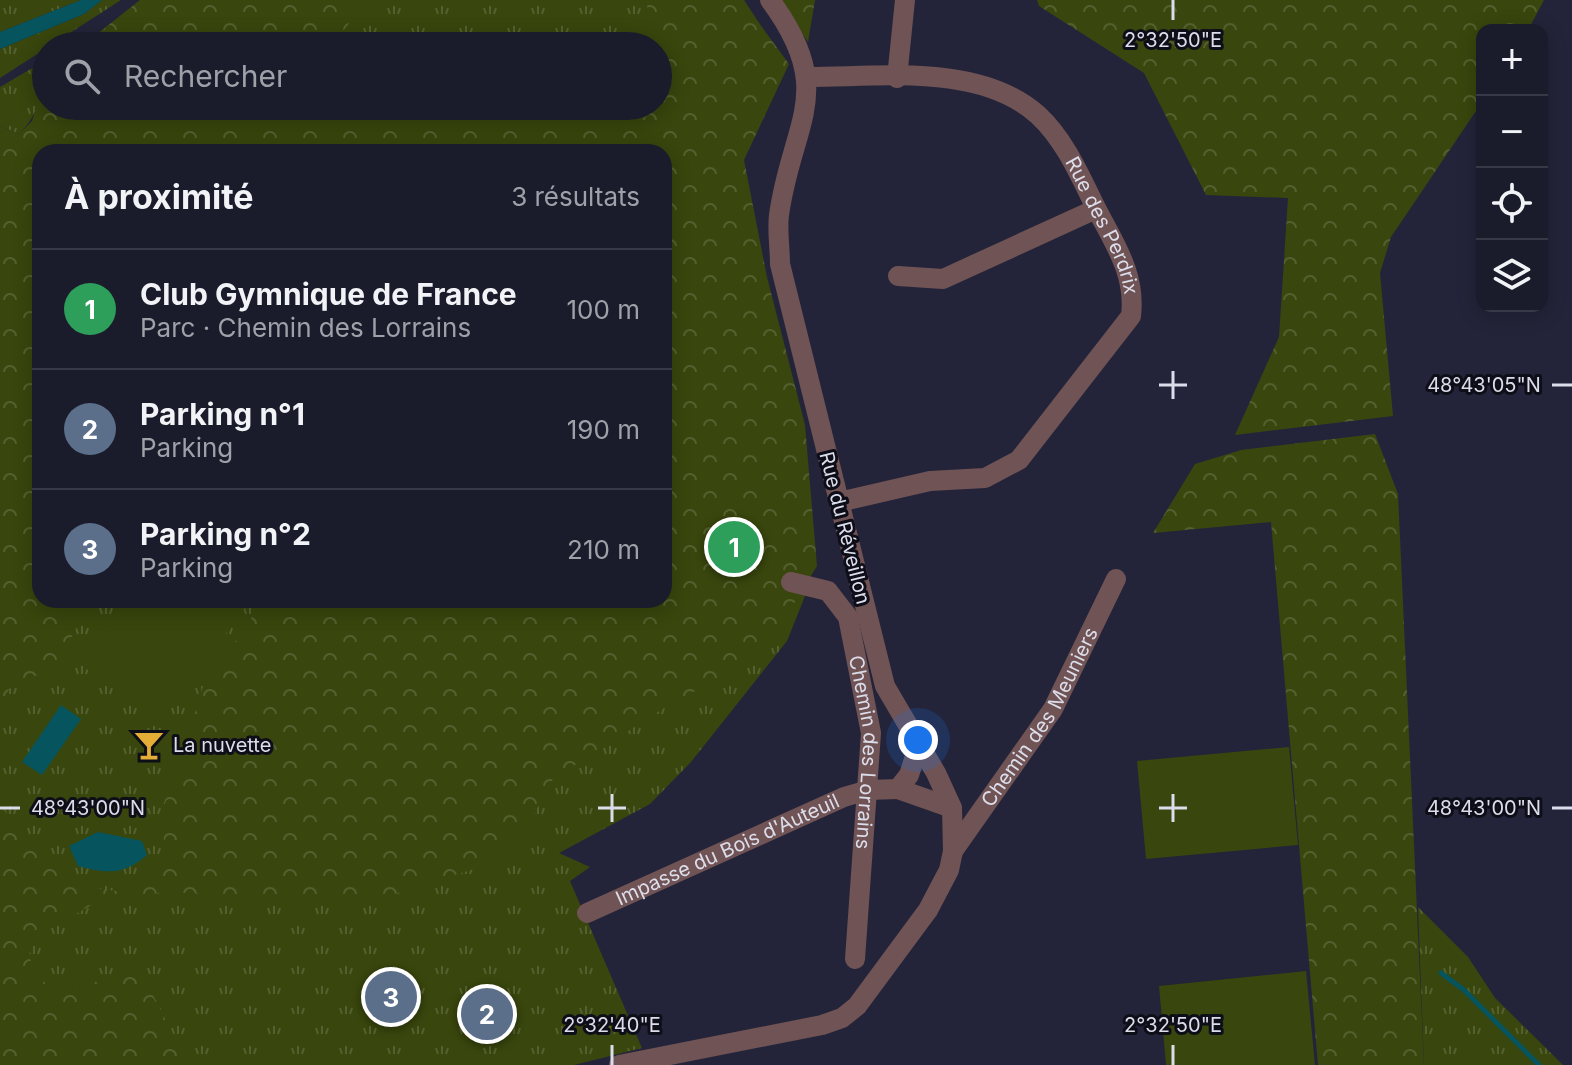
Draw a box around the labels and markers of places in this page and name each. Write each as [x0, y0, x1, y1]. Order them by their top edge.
pin: 1 [708, 517, 760, 577]
bar icon: La nuvette [132, 728, 166, 762]
place label: La nuvette [173, 733, 271, 757]
pin: 3 [365, 967, 417, 1027]
pin: 2 [461, 984, 513, 1044]

